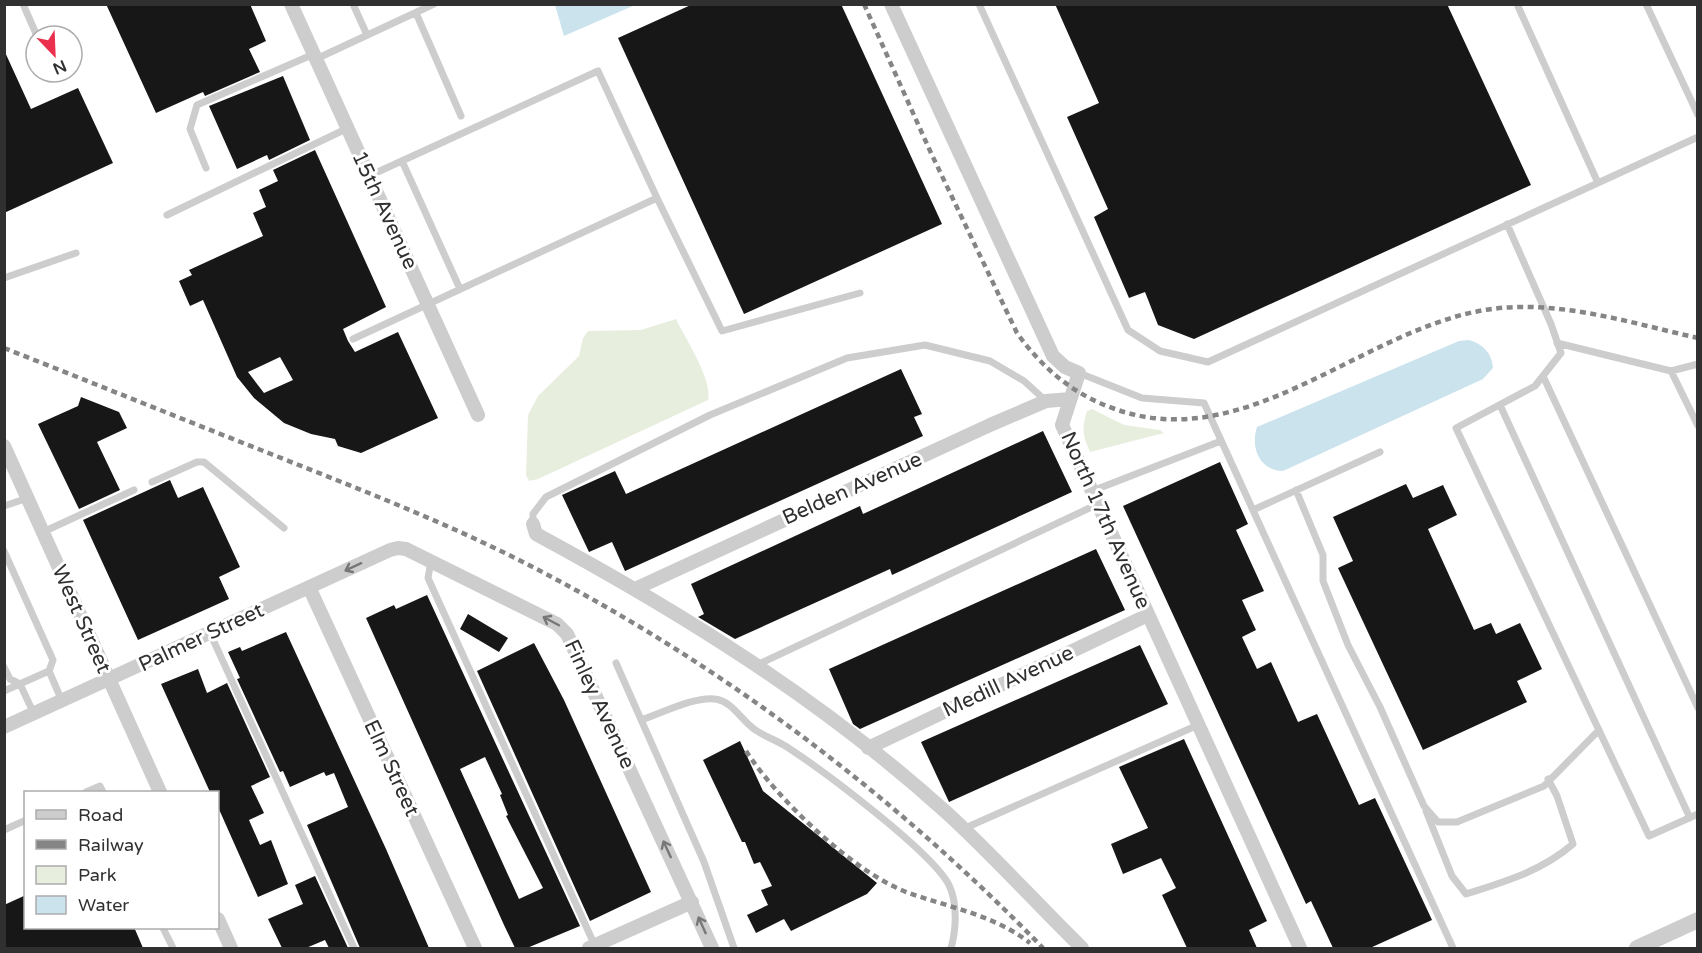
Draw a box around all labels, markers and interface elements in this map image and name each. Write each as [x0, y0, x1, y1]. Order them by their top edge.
north arrow [24, 24, 84, 84]
text: N [50, 55, 69, 79]
street label: 15th Avenue [346, 147, 423, 274]
street label: North 17th Avenue [1055, 428, 1156, 613]
street label: Belden Avenue [779, 446, 926, 530]
street label: West Street [47, 561, 116, 677]
one-way arrow [345, 562, 363, 573]
street label: Palmer Street [135, 598, 268, 677]
one-way arrow [543, 615, 561, 626]
street label: Finley Avenue [559, 636, 640, 773]
street label: Medill Avenue [939, 640, 1078, 723]
street label: Elm Street [358, 716, 425, 820]
legend [24, 791, 219, 929]
text: Road [78, 804, 123, 826]
text: Railway [78, 834, 144, 856]
one-way arrow [661, 841, 672, 859]
text: Park [78, 864, 117, 886]
text: Water [78, 894, 129, 916]
one-way arrow [696, 917, 707, 935]

